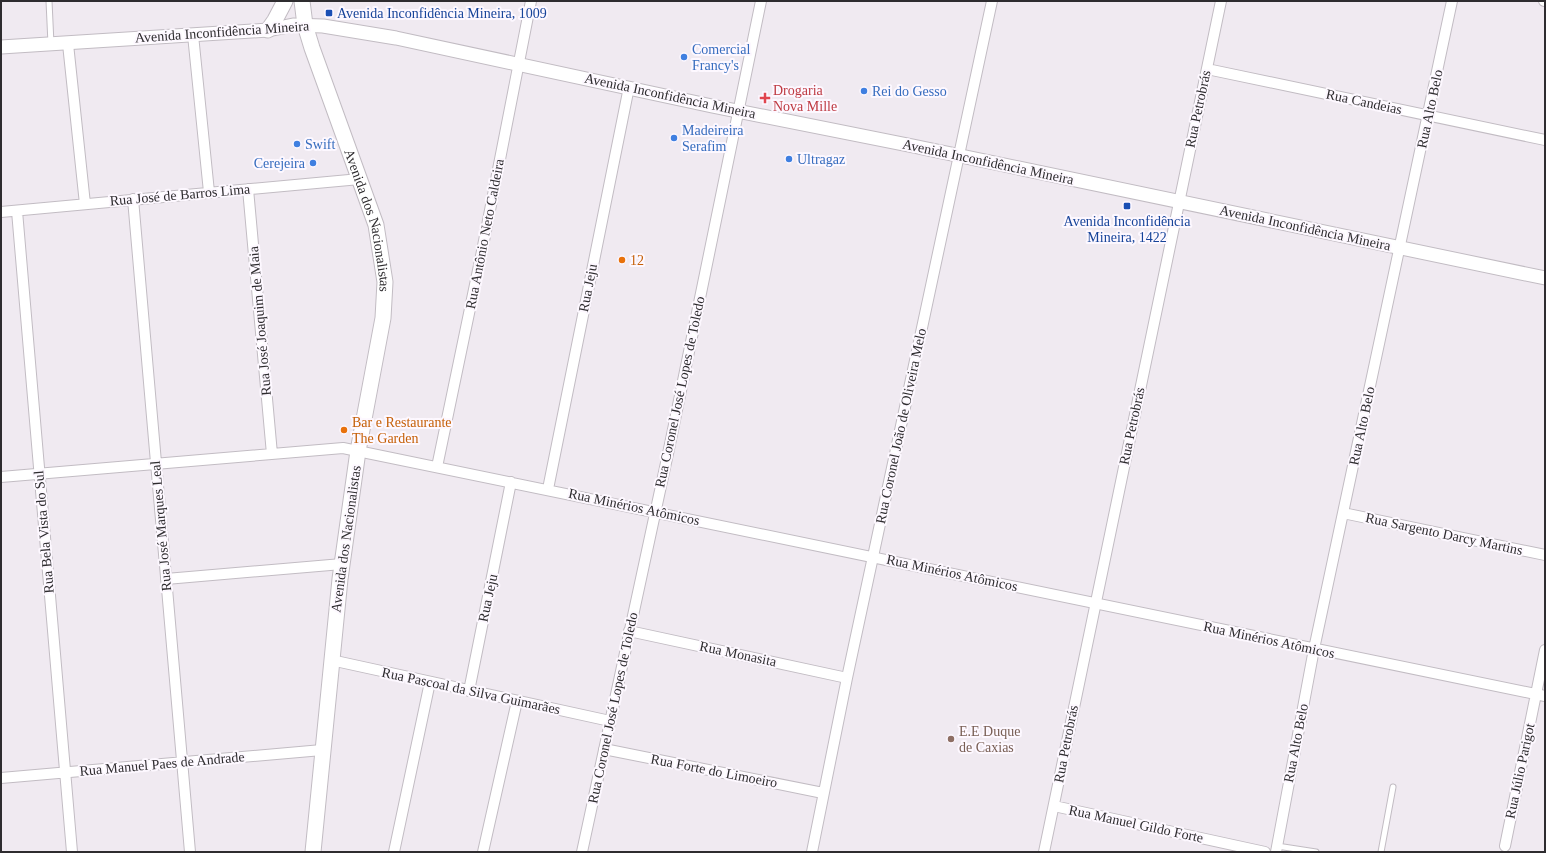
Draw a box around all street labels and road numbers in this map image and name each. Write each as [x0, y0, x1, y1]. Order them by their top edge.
street label: Avenida Inconfidência Mineira [134, 18, 310, 46]
street label: Rua Alto Belo [1414, 68, 1446, 150]
street label: Rua Petrobrás [1182, 69, 1214, 149]
street label: Avenida Inconfidência Mineira [583, 71, 758, 122]
street label: Rua Candeias [1325, 87, 1403, 117]
street label: Avenida Inconfidência Mineira [901, 137, 1076, 188]
street label: Avenida dos Nacionalistas [342, 147, 393, 292]
street label: Rua Antônio Neto Caldeira [463, 157, 507, 310]
street label: Rua José de Barros Lima [109, 181, 252, 209]
street label: Avenida Inconfidência Mineira [1218, 203, 1393, 254]
street label: Rua José Joaquim de Maia [246, 245, 274, 396]
street label: Rua Jeju [576, 263, 600, 313]
street label: Rua Coronel José Lopes de Toledo [652, 295, 708, 489]
street label: Rua Coronel João de Oliveira Melo [873, 327, 929, 525]
street label: Rua Alto Belo [1346, 385, 1378, 467]
street label: Rua Petrobrás [1116, 386, 1148, 466]
street label: Rua José Marques Leal [148, 460, 174, 592]
street label: Avenida dos Nacionalistas [328, 465, 364, 613]
street label: Rua Bela Vista do Sul [31, 470, 57, 594]
street label: Rua Minérios Atômicos [567, 486, 701, 528]
street label: Rua Sargento Darcy Martins [1364, 510, 1524, 558]
street label: Rua Minérios Atômicos [885, 552, 1019, 594]
street label: Rua Jeju [476, 573, 500, 623]
street label: Rua Coronel José Lopes de Toledo [585, 611, 641, 805]
street label: Rua Minérios Atômicos [1202, 619, 1336, 661]
street label: Rua Monasita [698, 639, 779, 670]
street label: Rua Pascoal da Silva Guimarães [380, 665, 562, 717]
street label: Rua Alto Belo [1281, 702, 1311, 784]
street label: Rua Petrobrás [1051, 704, 1081, 784]
street label: Rua Júlio Parigot [1503, 722, 1537, 820]
street label: Rua Manuel Paes de Andrade [79, 749, 245, 779]
street label: Rua Forte do Limoeiro [649, 751, 779, 791]
street label: Rua Manuel Gildo Forte [1067, 802, 1205, 846]

